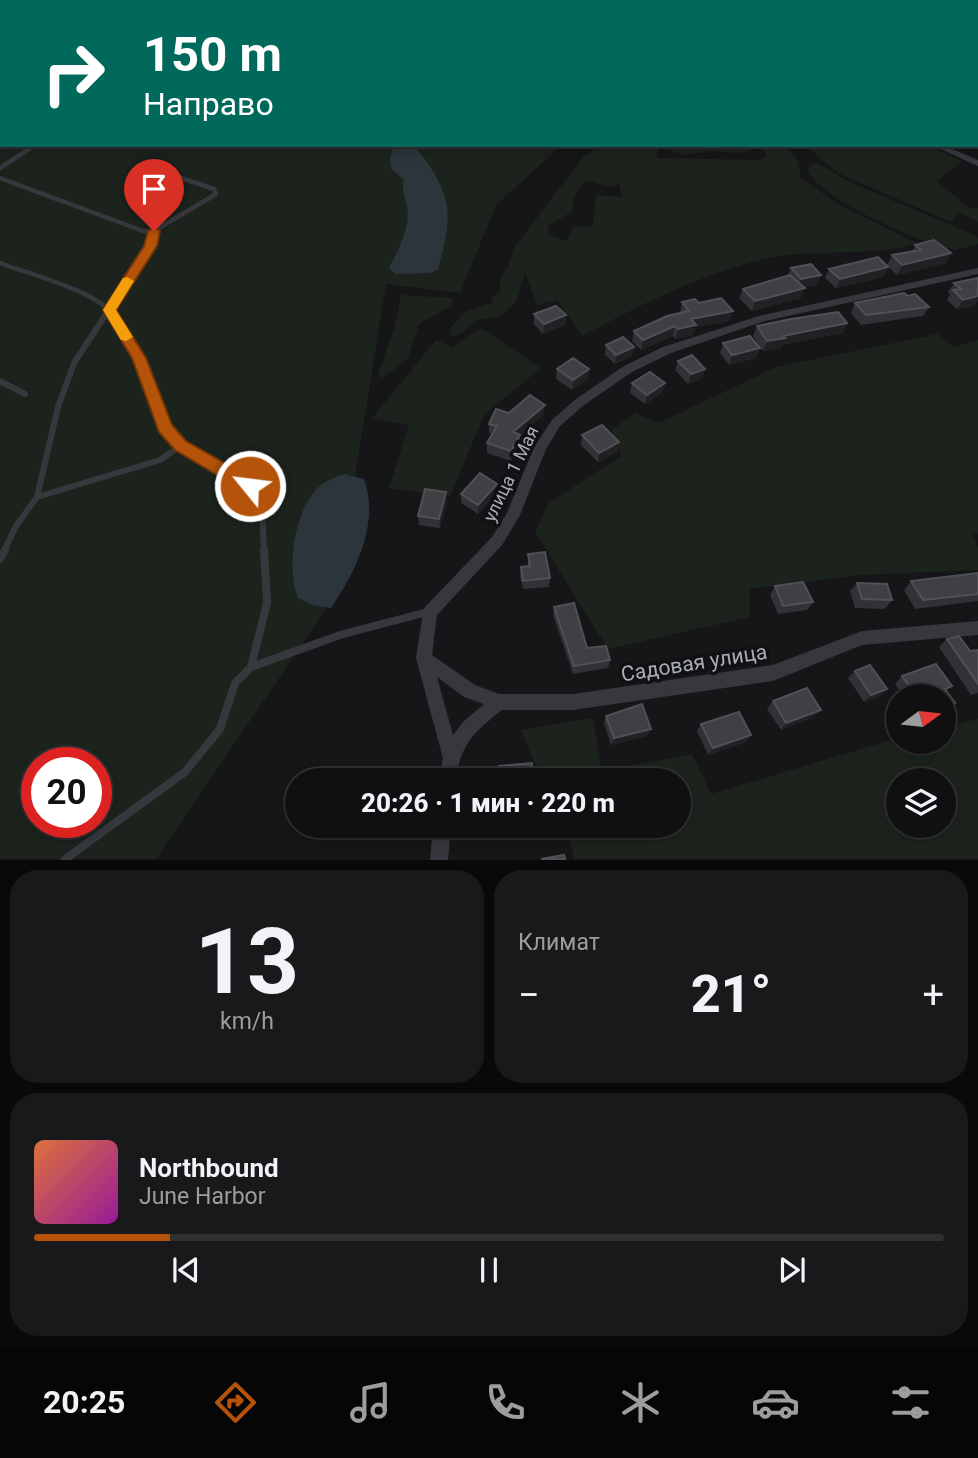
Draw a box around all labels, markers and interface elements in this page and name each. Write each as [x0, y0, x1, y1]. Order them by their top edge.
text: 150 m [143, 26, 282, 83]
icon: right [28, 28, 119, 119]
text: Направо [143, 85, 274, 123]
pin [124, 159, 184, 231]
icon: arrive [135, 170, 173, 208]
street label: улица 1 Мая [478, 423, 543, 525]
position arrow [213, 449, 287, 523]
street label: Садовая улица [619, 640, 769, 686]
north arrow [886, 684, 956, 754]
map controls [886, 684, 956, 838]
speed limit sign: 20 [21, 747, 112, 838]
button: layers [886, 768, 956, 838]
text: 20:26 · 1 мин · 220 m [361, 788, 615, 818]
text: 13 [195, 909, 299, 1015]
text: Климат [518, 929, 600, 956]
text: 21° [691, 964, 771, 1025]
text: − [518, 973, 540, 1017]
text: + [922, 973, 944, 1017]
text: km/h [220, 1008, 274, 1035]
text: Northbound [139, 1153, 279, 1183]
text: June Harbor [139, 1183, 266, 1210]
icon: previous [167, 1251, 205, 1289]
icon: pause [470, 1251, 508, 1289]
icon: next [773, 1251, 811, 1289]
icon: directions [211, 1378, 260, 1427]
icon: music [346, 1378, 395, 1427]
icon: phone [481, 1378, 530, 1427]
icon: climate [616, 1378, 665, 1427]
icon: car [751, 1378, 800, 1427]
icon: filters [886, 1378, 935, 1427]
text: 20:25 [43, 1383, 125, 1421]

